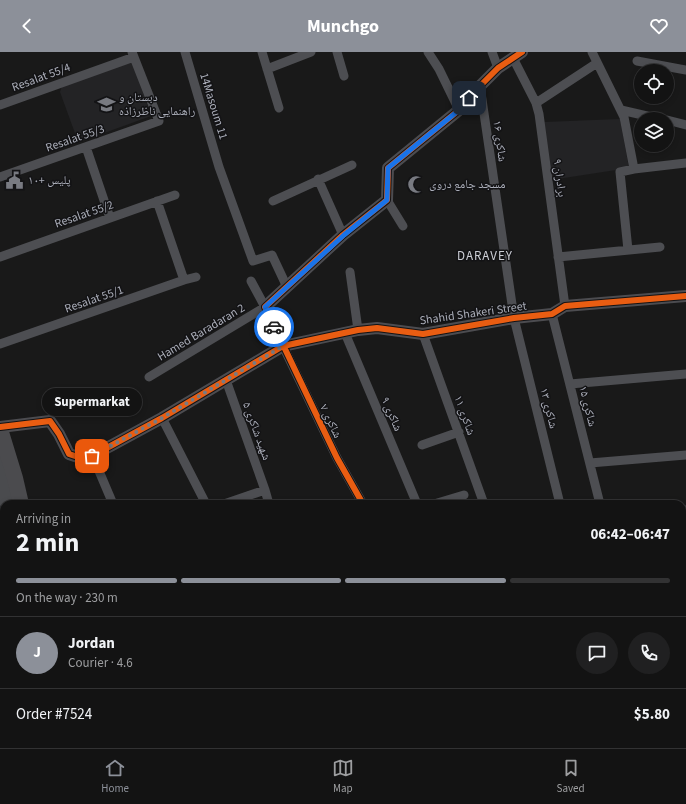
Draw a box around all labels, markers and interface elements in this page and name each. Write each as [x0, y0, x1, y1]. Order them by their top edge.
text: Munchgo [307, 14, 379, 39]
icon: back [16, 15, 38, 37]
icon: heart [648, 15, 670, 37]
street label: Resalat 55/4 [9, 59, 73, 96]
map controls [634, 64, 674, 152]
button: locate [634, 64, 674, 104]
street label: 14Masoum 11 [195, 71, 232, 142]
pin [452, 81, 486, 115]
icon: home [458, 87, 480, 109]
place label: دبستان و راهنمایی ناظرزاذه [119, 89, 196, 120]
school or university icon: دبستان و راهنمایی ناظرزاذه [96, 94, 116, 114]
button: layers [634, 112, 674, 152]
street label: شاکری ۱۶ [488, 119, 511, 163]
street label: Resalat 55/3 [43, 120, 107, 156]
street label: برادران ۹ [548, 158, 571, 198]
public building icon: پلیس +۱۰ [5, 170, 25, 190]
place label: پلیس +۱۰ [28, 172, 71, 189]
mosque icon: مسجد جامع دروی [406, 174, 426, 194]
place label: مسجد جامع دروی [429, 176, 505, 193]
street label: Resalat 55/2 [52, 196, 116, 232]
district label: DARAVEY [457, 247, 513, 265]
street label: Resalat 55/1 [62, 281, 126, 317]
street label: Shahid Shakeri Street [419, 298, 528, 329]
street label: Hamed Baradaran 2 [154, 300, 248, 365]
courier [254, 307, 294, 347]
icon: car [263, 316, 285, 338]
street label: شاکری ۱۵ [574, 384, 601, 428]
street label: شاکری ۱۳ [535, 386, 562, 430]
callout: Supermarkat [42, 388, 142, 416]
text: Supermarkat [54, 393, 130, 411]
street label: شاکری ۱۱ [449, 393, 480, 438]
street label: شاکری ۹ [377, 394, 406, 434]
street label: شهید شاکری ۵ [238, 400, 275, 463]
street label: شاکری ۷ [315, 401, 346, 441]
pin [75, 439, 109, 473]
icon: bag [81, 445, 103, 467]
text: Arriving in [16, 510, 71, 528]
text: 2 min [16, 524, 79, 561]
text: 06:42–06:47 [590, 524, 670, 545]
text: On the way · 230 m [16, 589, 118, 607]
button: chat [576, 632, 618, 674]
button: phone [628, 632, 670, 674]
text: Jordan [68, 633, 115, 654]
text: J [33, 642, 41, 663]
text: Courier · 4.6 [68, 654, 133, 672]
text: Order #7524 [16, 704, 92, 725]
text: $5.80 [634, 704, 670, 725]
tab: Home [101, 757, 129, 796]
tab: Map [332, 757, 354, 796]
tab: Saved [557, 757, 585, 796]

